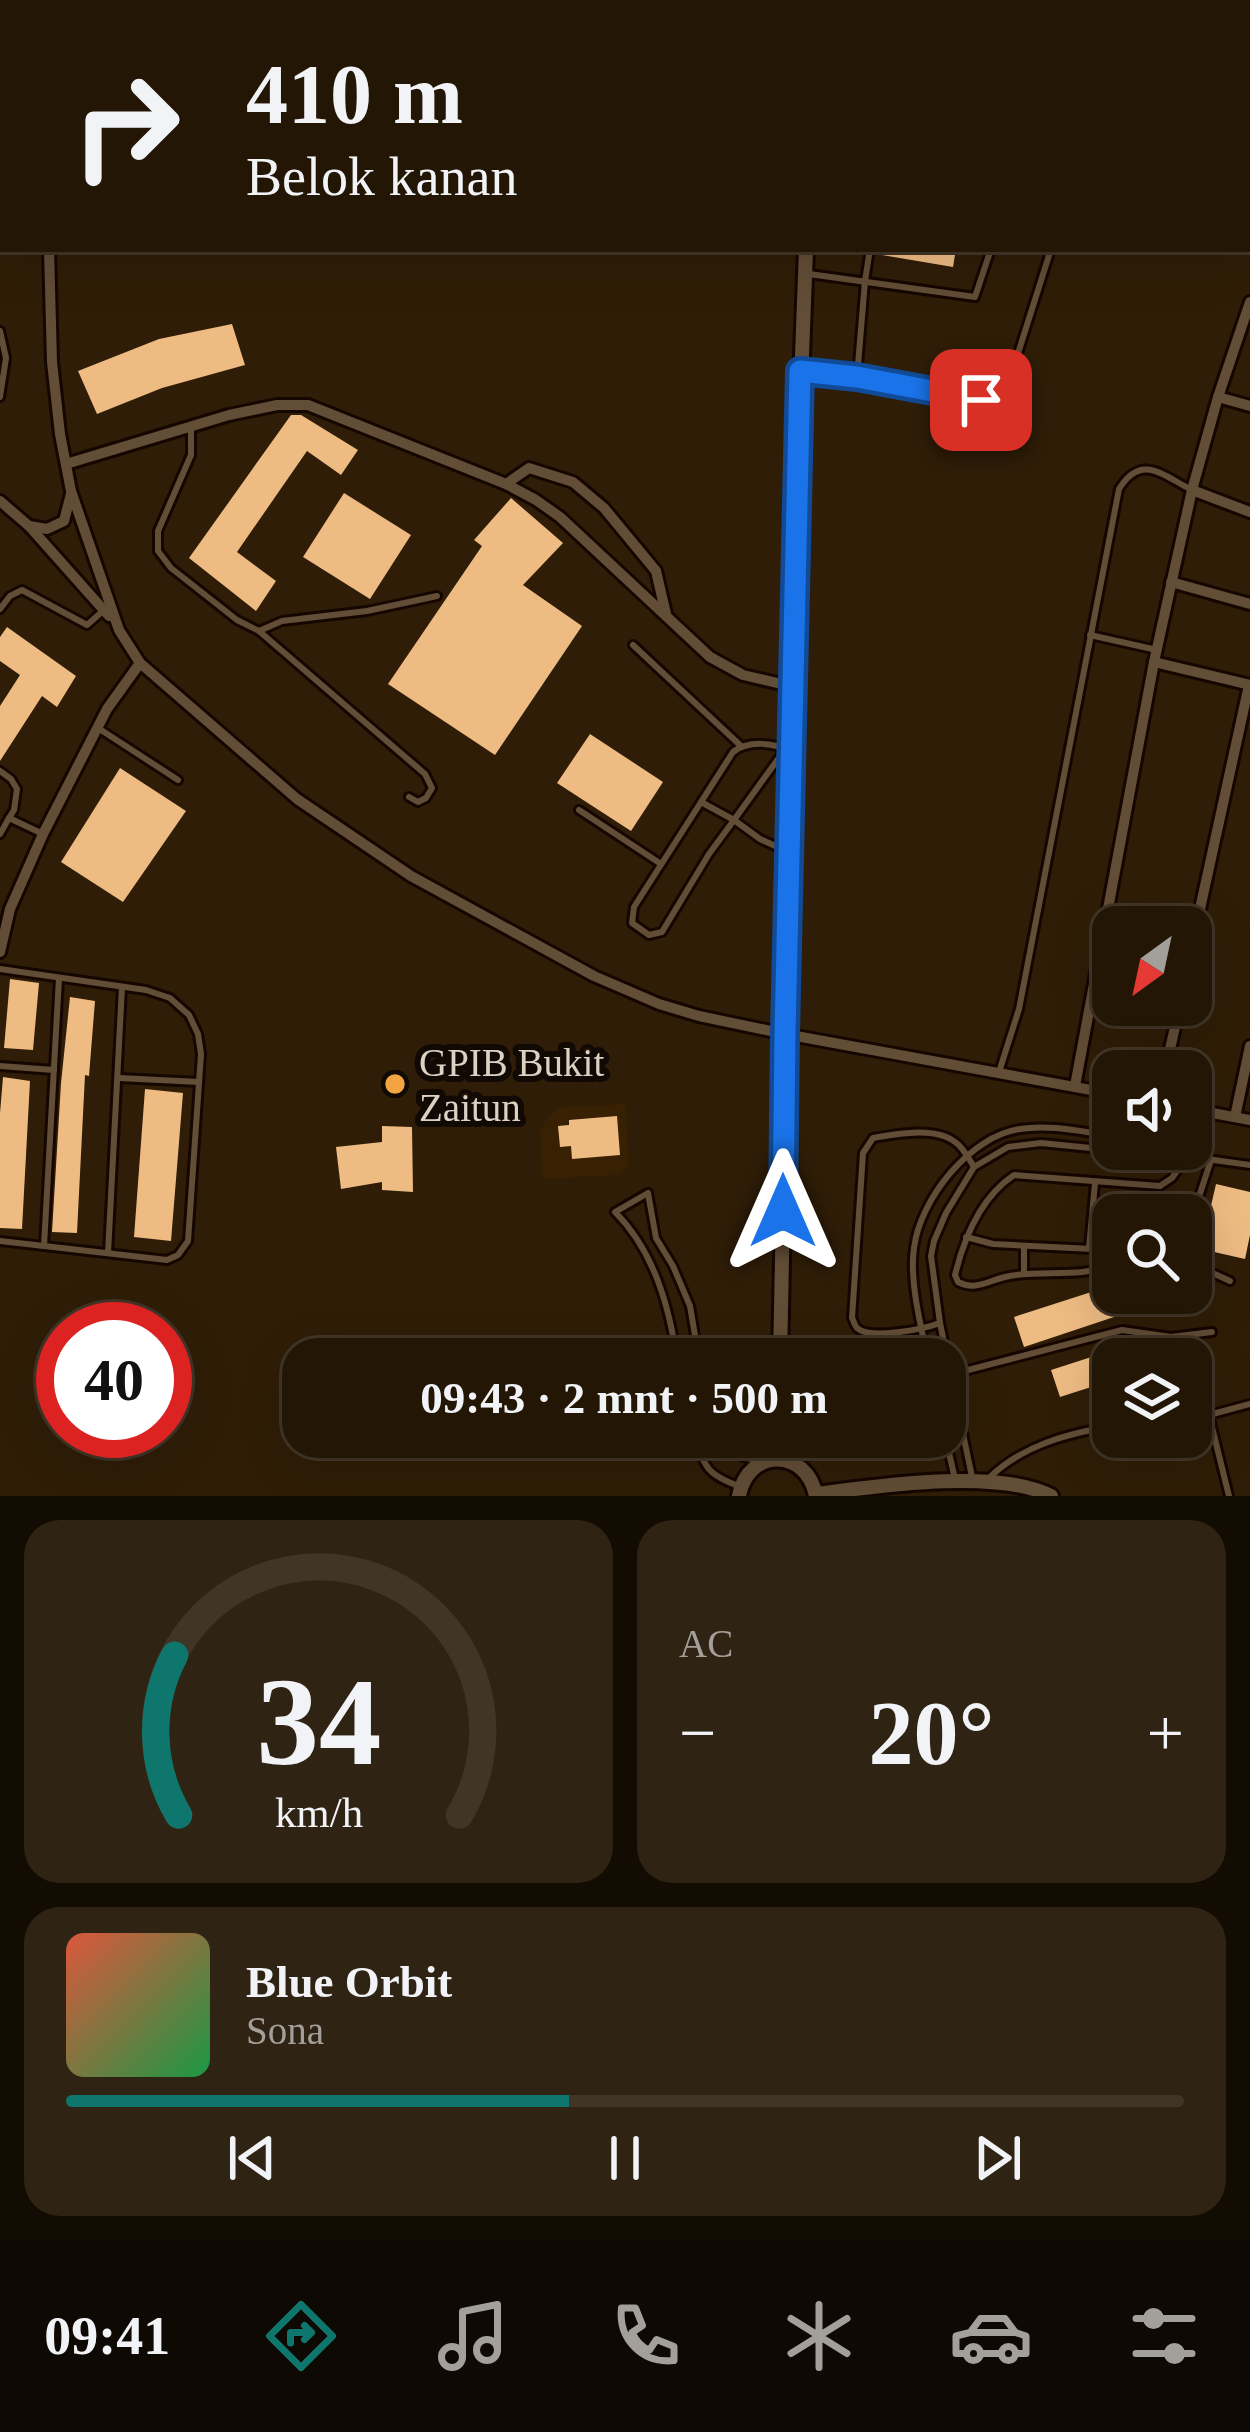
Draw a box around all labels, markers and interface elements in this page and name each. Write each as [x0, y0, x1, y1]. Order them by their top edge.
icon: right [48, 48, 204, 204]
text: 410 m [246, 48, 463, 141]
text: Belok kanan [246, 147, 517, 207]
pin [930, 349, 1032, 451]
icon: arrive [948, 367, 1014, 433]
north arrow [1092, 906, 1212, 1026]
map controls [1092, 906, 1212, 1458]
place label: GPIB Bukit Zaitun [419, 1041, 604, 1129]
button: sound [1092, 1050, 1212, 1170]
marker: GPIB Bukit Zaitun [382, 1071, 408, 1097]
position arrow [720, 1148, 846, 1274]
button: search [1092, 1194, 1212, 1314]
speed limit sign: 40 [36, 1302, 192, 1458]
button: layers [1092, 1338, 1212, 1458]
text: 09:43 · 2 mnt · 500 m [420, 1373, 828, 1423]
text: AC [679, 1622, 733, 1665]
text: 34 [256, 1653, 381, 1791]
text: 20° [869, 1684, 995, 1783]
text: − [679, 1696, 716, 1769]
text: + [1147, 1696, 1184, 1769]
text: km/h [274, 1788, 363, 1835]
text: Blue Orbit [246, 1957, 452, 2007]
text: Sona [246, 2009, 324, 2052]
icon: previous [219, 2125, 285, 2191]
icon: pause [592, 2125, 658, 2191]
icon: next [965, 2125, 1031, 2191]
icon: directions [259, 2294, 343, 2378]
icon: music [431, 2294, 515, 2378]
icon: phone [604, 2294, 688, 2378]
icon: climate [777, 2294, 861, 2378]
icon: car [949, 2294, 1033, 2378]
icon: filters [1122, 2294, 1206, 2378]
text: 09:41 [44, 2306, 170, 2366]

